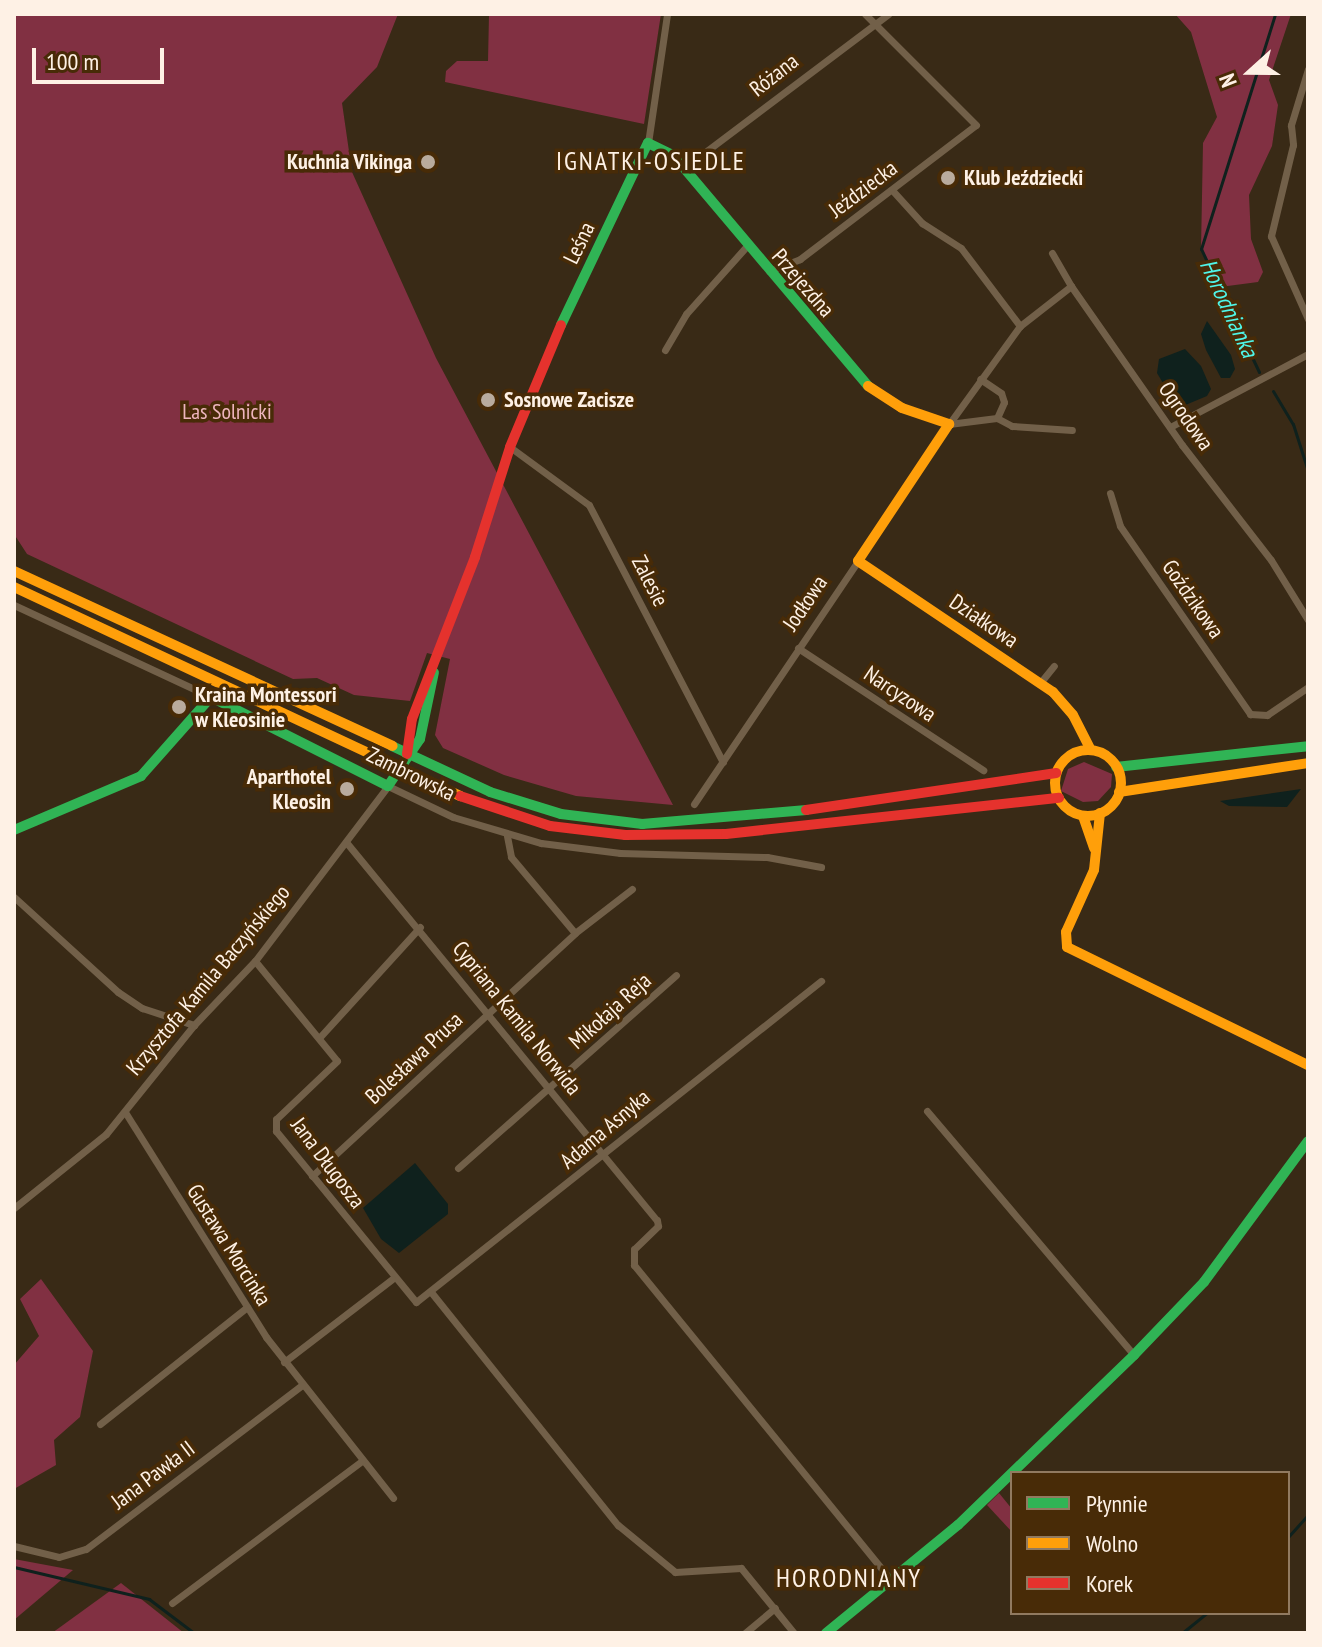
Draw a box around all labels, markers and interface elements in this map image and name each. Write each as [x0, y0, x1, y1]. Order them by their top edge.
scale bar [36, 32, 168, 82]
north arrow [1210, 32, 1290, 112]
text: 100 m [46, 46, 99, 77]
street label: Różana [745, 48, 803, 102]
text: N [1212, 70, 1243, 91]
district label: IGNATKI-OSIEDLE [556, 145, 746, 177]
place label: Kuchnia Vikinga [286, 149, 412, 175]
marker: Kuchnia Vikinga [419, 153, 437, 171]
street label: Jeździecka [824, 155, 902, 223]
place label: Klub Jeździecki [964, 165, 1083, 191]
marker: Klub Jeździecki [939, 169, 957, 187]
street label: Leśna [558, 218, 600, 268]
street label: Przejezdna [766, 244, 840, 322]
water label: Horodnianka [1194, 254, 1264, 362]
street label: Ogrodowa [1153, 377, 1219, 455]
place label: Sosnowe Zacisze [504, 387, 634, 413]
marker: Sosnowe Zacisze [479, 391, 497, 409]
park label: Las Solnicki [182, 399, 272, 425]
street label: Zalesie [626, 551, 674, 611]
street label: Goździkowa [1156, 555, 1230, 643]
street label: Jodłowa [777, 571, 833, 635]
street label: Działkowa [945, 588, 1023, 654]
street label: Narcyzowa [859, 660, 941, 728]
place label: Kraina Montessori w Kleosinie [195, 681, 337, 732]
marker: Kraina Montessori w Kleosinie [170, 698, 188, 716]
street label: Zambrowska [362, 741, 460, 807]
place label: Aparthotel Kleosin [247, 763, 331, 814]
marker: Aparthotel Kleosin [338, 780, 356, 798]
street label: Krzysztofa Kamila Baczyńskiego [121, 880, 295, 1080]
street label: Cypriana Kamila Norwida [447, 936, 587, 1100]
street label: Mikołaja Reja [564, 967, 656, 1055]
street label: Bolesława Prusa [360, 1006, 468, 1110]
street label: Adama Asnyka [555, 1084, 655, 1174]
street label: Jana Długosza [285, 1112, 371, 1214]
street label: Gustawa Morcinka [181, 1179, 277, 1311]
street label: Jana Pawła II [106, 1435, 200, 1515]
legend [1010, 1471, 1290, 1615]
text: Płynnie [1086, 1488, 1148, 1519]
text: Wolno [1086, 1528, 1138, 1559]
district label: HORODNIANY [776, 1562, 922, 1594]
text: Korek [1086, 1568, 1133, 1599]

